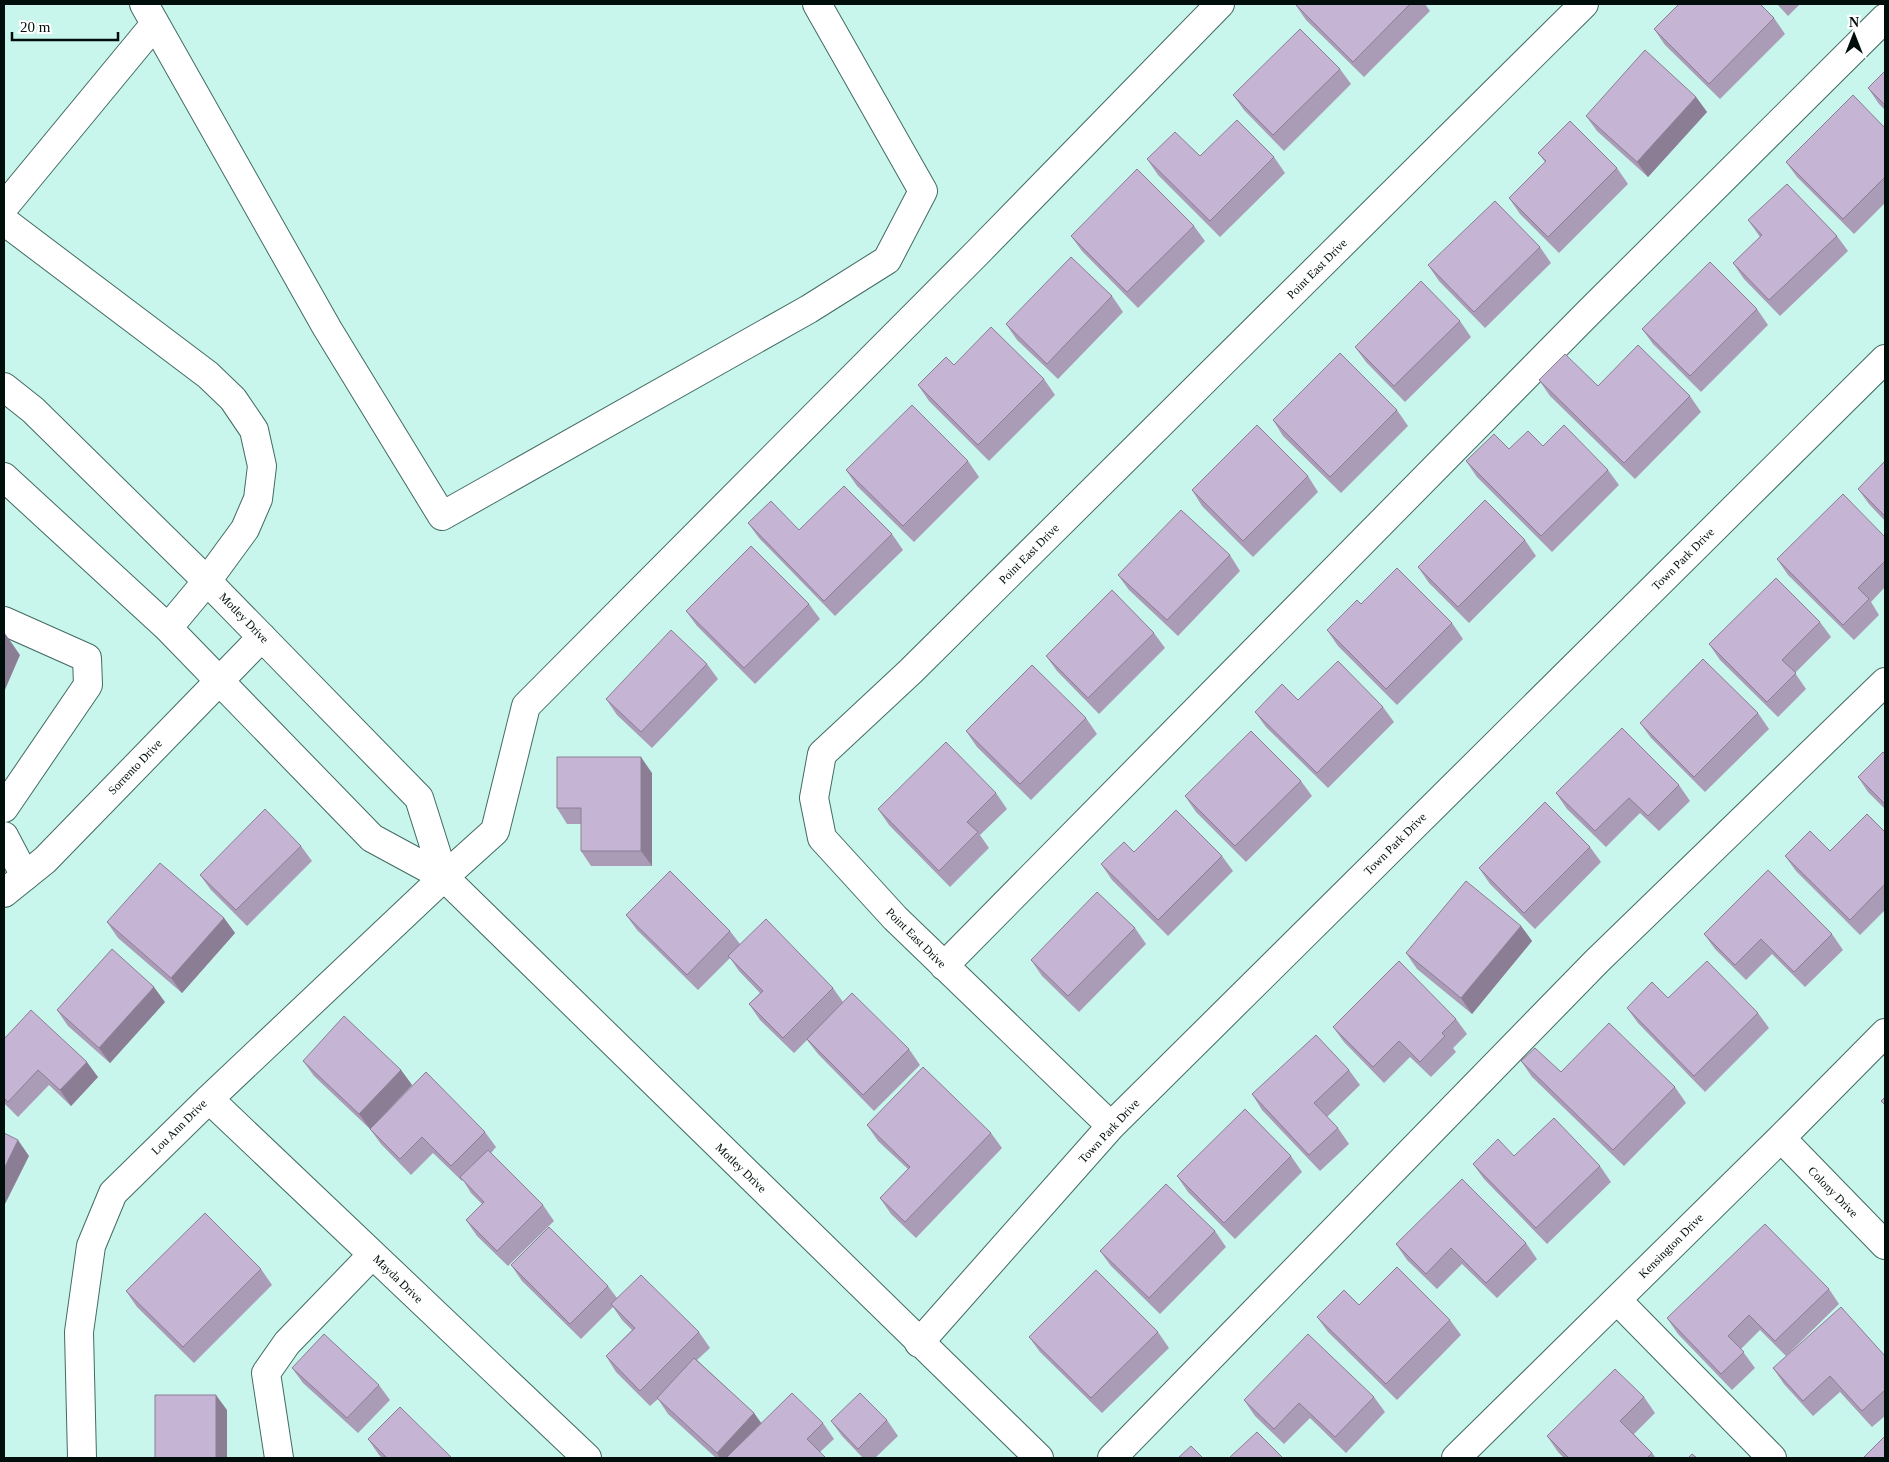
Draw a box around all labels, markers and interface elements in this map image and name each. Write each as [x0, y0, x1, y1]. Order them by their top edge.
scale bar [12, 10, 119, 42]
north arrow [1829, 10, 1879, 60]
text: N [1849, 15, 1859, 30]
text: 20 m [20, 19, 51, 35]
street label: Point East Drive [1284, 236, 1350, 302]
street label: Point East Drive [996, 521, 1062, 587]
street label: Town Park Drive [1649, 525, 1717, 593]
street label: Motley Drive [216, 590, 272, 646]
street label: Sorrento Drive [105, 736, 165, 798]
street label: Town Park Drive [1361, 810, 1429, 878]
street label: Point East Drive [883, 905, 949, 971]
street label: Lou Ann Drive [148, 1096, 210, 1158]
street label: Town Park Drive [1076, 1096, 1142, 1166]
street label: Motley Drive [713, 1140, 769, 1196]
street label: Colony Drive [1805, 1164, 1861, 1220]
street label: Kensington Drive [1636, 1211, 1706, 1281]
street label: Mayda Drive [370, 1252, 426, 1306]

